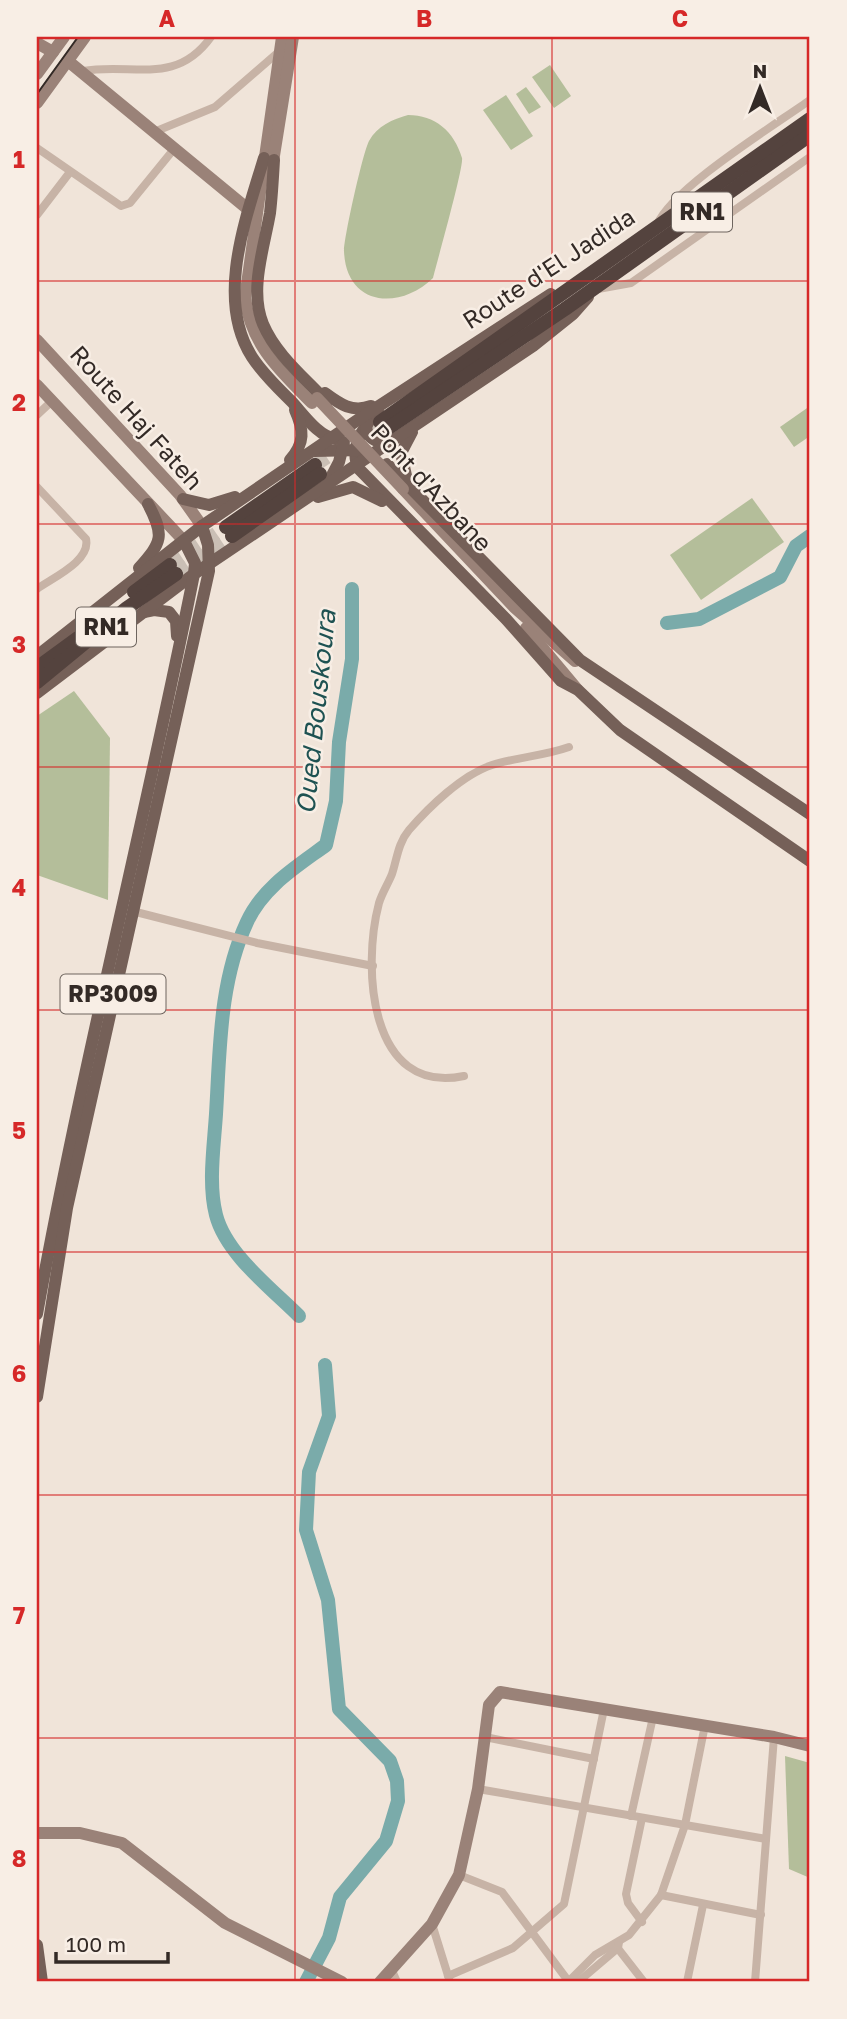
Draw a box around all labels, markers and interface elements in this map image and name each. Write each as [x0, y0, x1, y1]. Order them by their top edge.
text: A [159, 4, 176, 32]
text: B [416, 4, 432, 32]
text: C [672, 4, 688, 32]
north arrow [724, 52, 794, 122]
text: N [753, 59, 767, 82]
text: 1 [13, 145, 25, 173]
road number: RN1 [672, 192, 732, 232]
street label: Route d'El Jadida [457, 201, 640, 334]
street label: Route Haj Fateh [65, 339, 210, 495]
text: 2 [12, 388, 26, 416]
street label: Pont d'Azbane [366, 417, 499, 557]
water label: Oued Bouskoura [289, 607, 342, 816]
road number: RN1 [76, 608, 136, 646]
text: 3 [12, 630, 26, 658]
text: 4 [12, 873, 26, 901]
road number: RP3009 [60, 974, 166, 1014]
text: 5 [12, 1116, 26, 1144]
text: 6 [12, 1359, 26, 1387]
text: 7 [13, 1601, 25, 1629]
text: 8 [12, 1844, 26, 1872]
scale bar [56, 1921, 168, 1965]
text: 100 m [66, 1931, 126, 1957]

